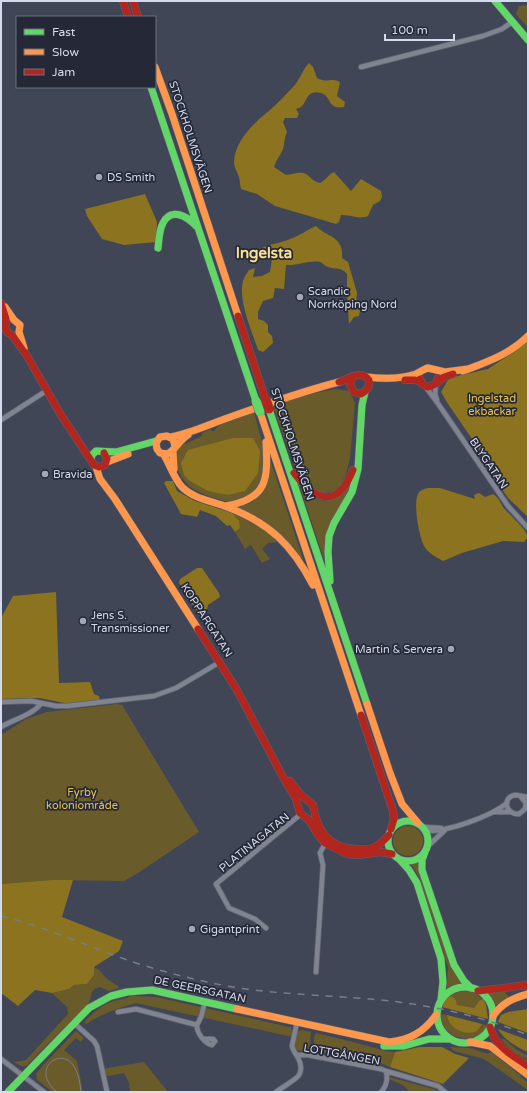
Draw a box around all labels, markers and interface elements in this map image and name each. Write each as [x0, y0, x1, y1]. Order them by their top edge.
legend [16, 16, 156, 88]
scale bar [385, 16, 454, 42]
text: 100 m [391, 23, 428, 37]
text: Fast [52, 25, 76, 39]
text: Slow [52, 45, 79, 59]
text: Jam [52, 65, 75, 79]
street label: STOCKHOLMSVÄGEN [166, 79, 215, 195]
place label: DS Smith [107, 171, 155, 184]
marker: DS Smith [94, 172, 104, 182]
district label: Ingelsta [236, 244, 292, 263]
place label: Scandic Norrköping Nord [308, 285, 397, 311]
marker: Scandic Norrköping Nord [295, 292, 305, 302]
street label: STOCKHOLMSVÄGEN [268, 386, 317, 502]
park label: Ingelstad ekbackar [468, 392, 517, 418]
street label: BLYGATAN [467, 435, 510, 491]
place label: Bravida [53, 468, 93, 481]
marker: Bravida [40, 469, 50, 479]
street label: KOPPARGATAN [178, 581, 235, 660]
place label: Jens S. Transmissioner [91, 609, 170, 635]
marker: Jens S. Transmissioner [78, 616, 88, 626]
place label: Martin & Servera [355, 643, 443, 656]
marker: Martin & Servera [446, 644, 456, 654]
park label: Fyrby koloniområde [46, 786, 118, 812]
street label: PLATINAGATAN [217, 810, 292, 875]
place label: Gigantprint [200, 923, 260, 936]
marker: Gigantprint [187, 924, 197, 934]
street label: DE GEERSGATAN [153, 973, 247, 1006]
street label: LOTTGÅNGEN [303, 1040, 381, 1068]

